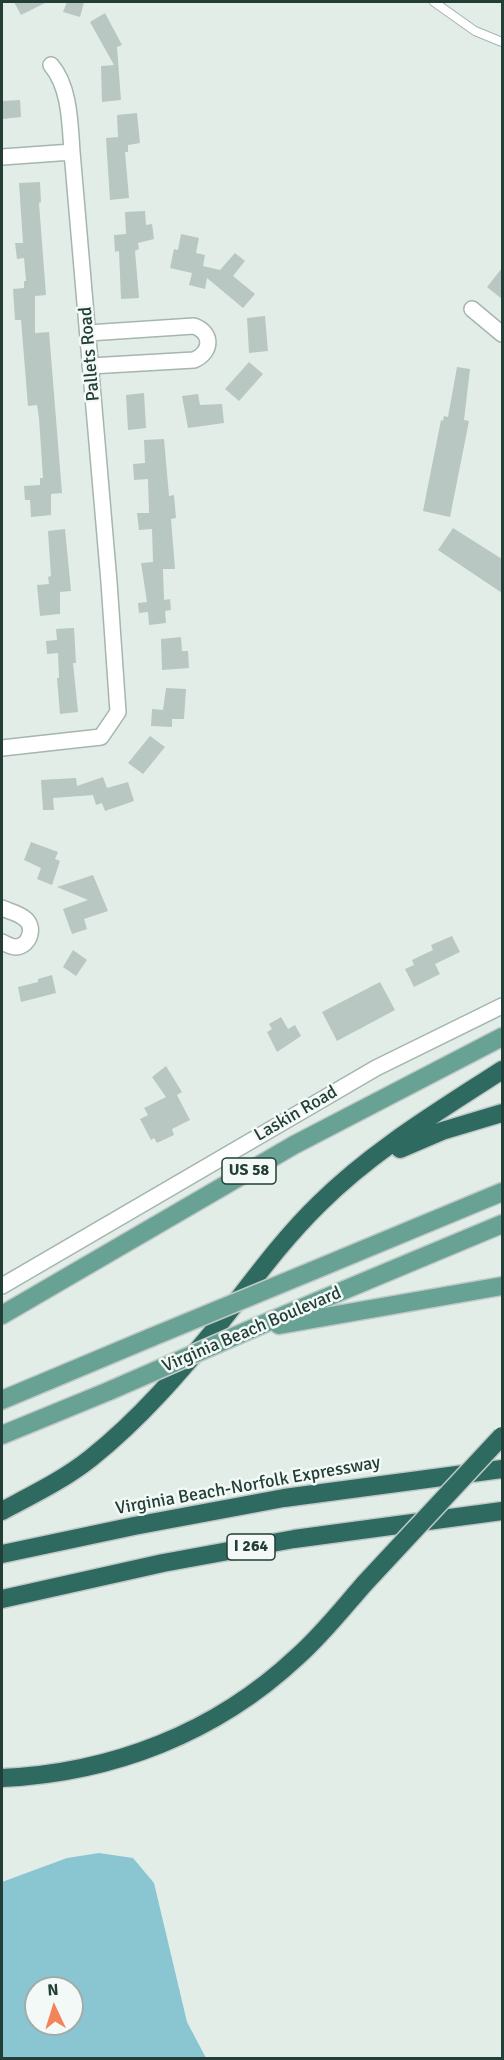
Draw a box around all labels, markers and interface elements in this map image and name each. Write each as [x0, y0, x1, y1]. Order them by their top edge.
street label: Pallets Road [75, 306, 105, 402]
street label: Laskin Road [251, 1082, 341, 1146]
road number: US 58 [222, 1158, 276, 1184]
street label: Virginia Beach Boulevard [159, 1282, 345, 1378]
street label: Virginia Beach-Norfolk Expressway [114, 1452, 382, 1520]
road number: I 264 [227, 1534, 275, 1560]
north arrow [24, 1976, 84, 2036]
text: N [47, 1980, 59, 2000]

